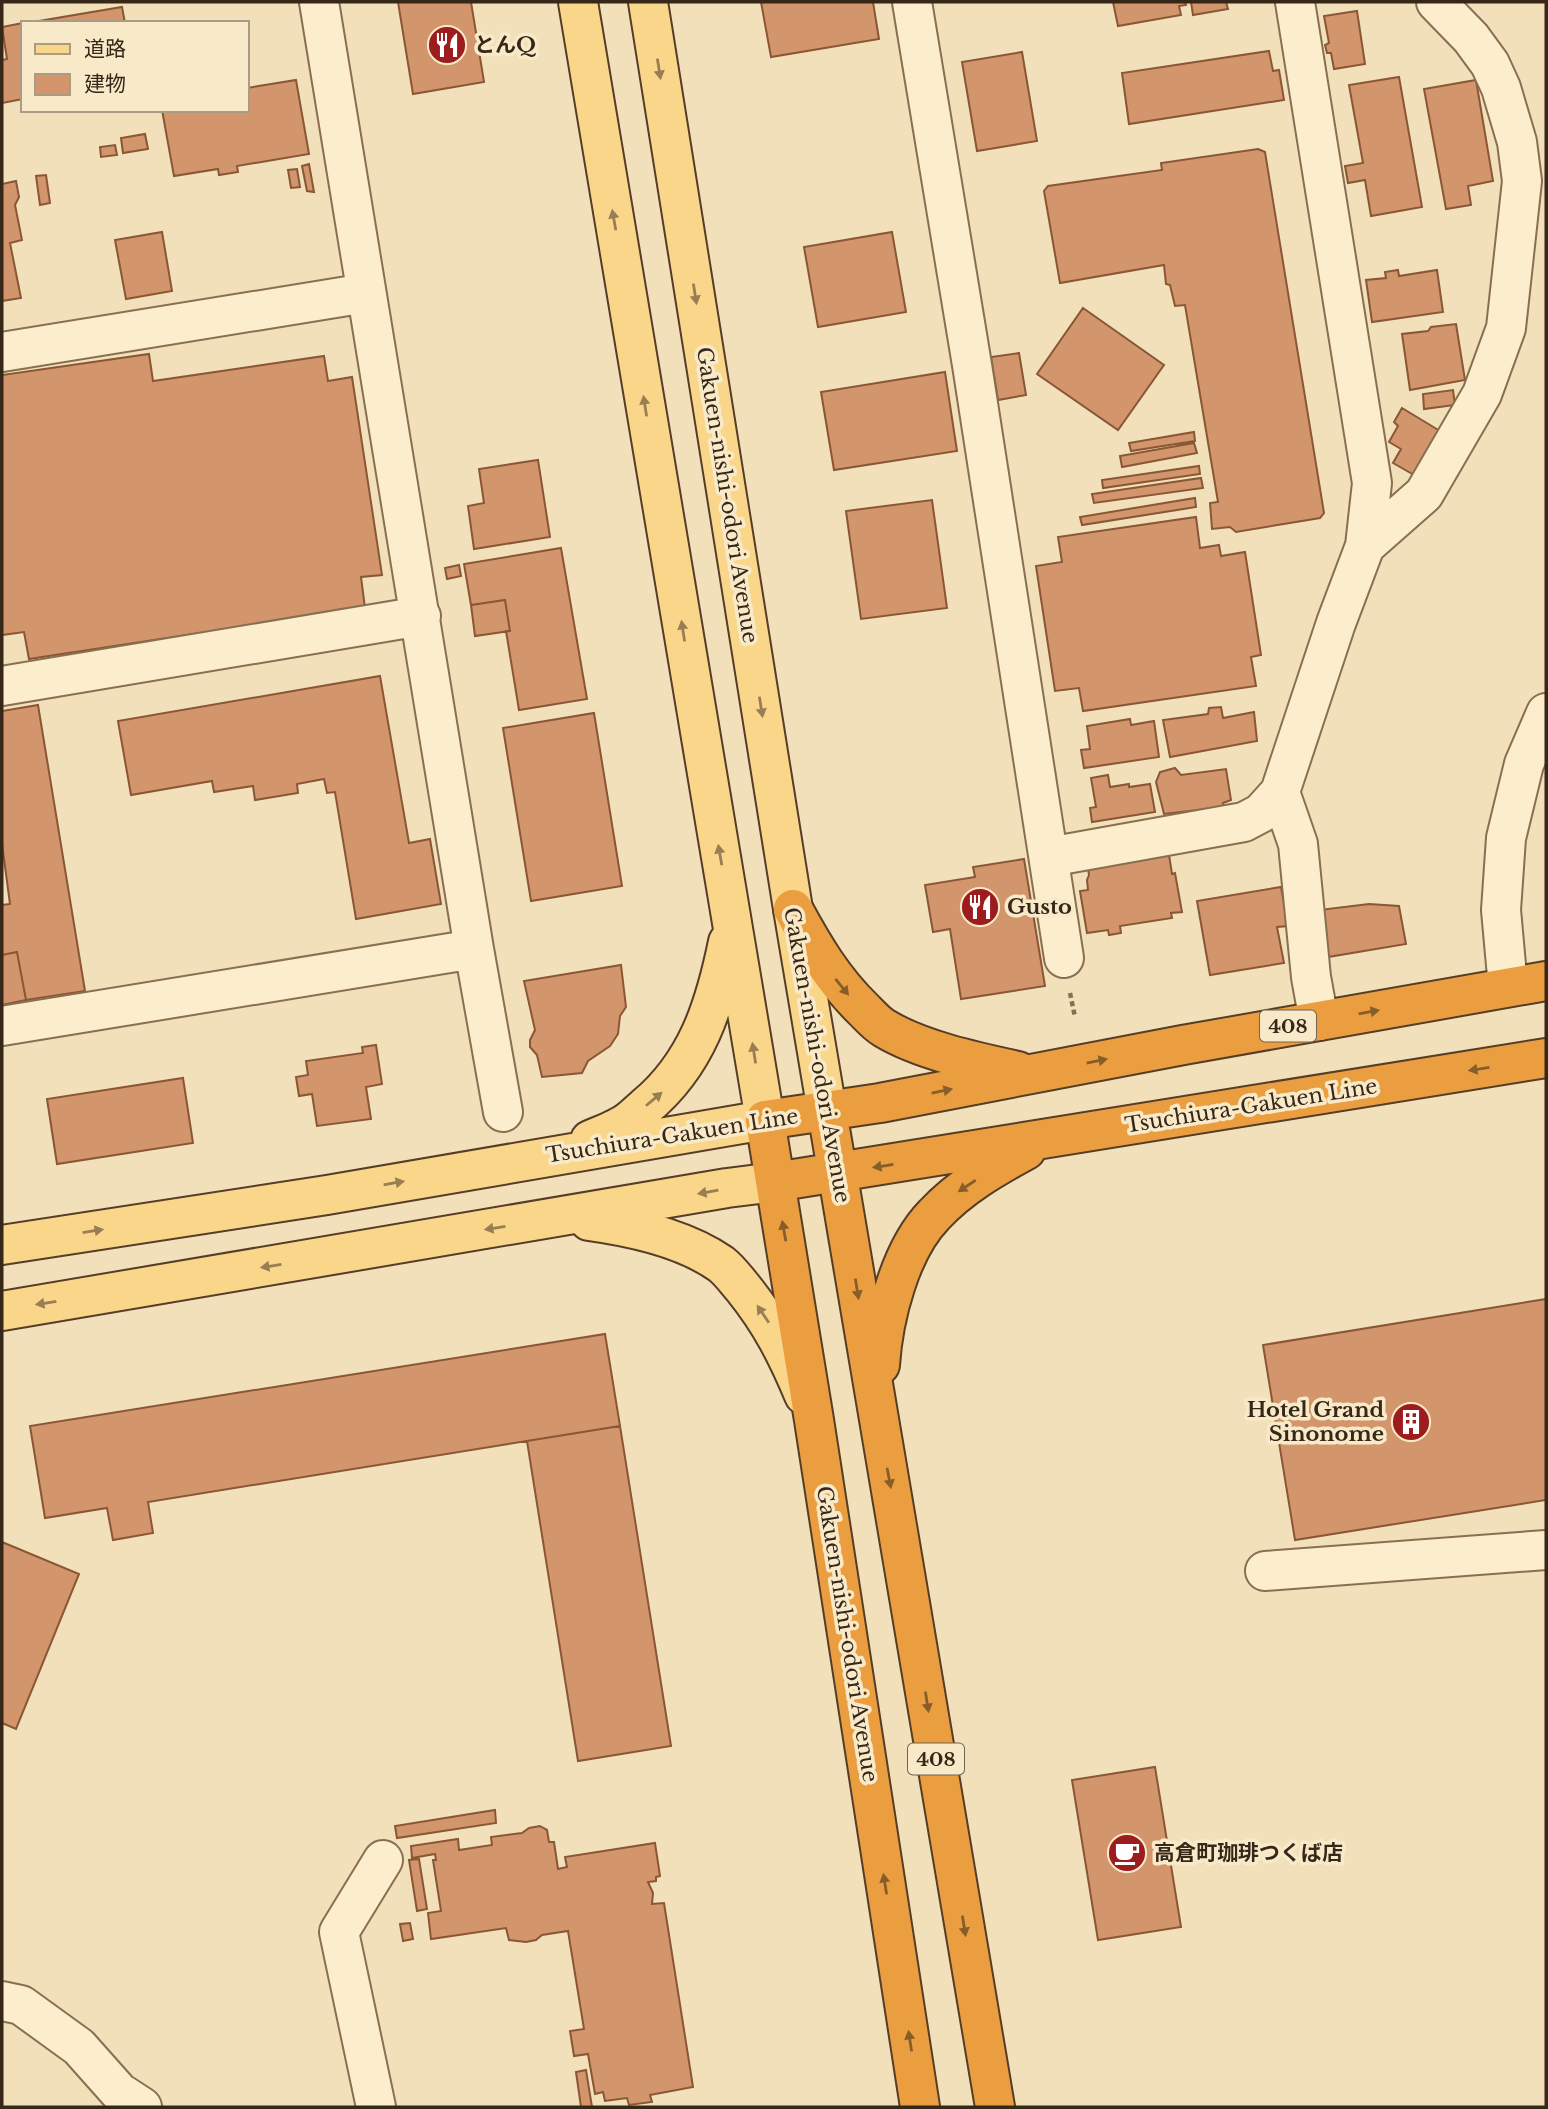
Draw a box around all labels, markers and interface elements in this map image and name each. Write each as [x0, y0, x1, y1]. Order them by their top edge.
legend [21, 21, 248, 112]
restaurant icon: とんQ [426, 24, 468, 66]
place label: とんQ [474, 32, 536, 58]
text: 道路 [84, 36, 126, 62]
one-way arrow [654, 58, 665, 80]
text: 建物 [84, 71, 126, 97]
one-way arrow [608, 209, 619, 231]
one-way arrow [690, 283, 701, 305]
street label: Gakuen-nishi-odori Avenue [691, 345, 763, 645]
one-way arrow [639, 395, 650, 417]
one-way arrow [677, 620, 688, 642]
one-way arrow [756, 696, 767, 718]
one-way arrow [715, 844, 726, 866]
restaurant icon: Gusto [959, 886, 1001, 928]
place label: Gusto [1007, 894, 1072, 920]
street label: Gakuen-nishi-odori Avenue [778, 905, 856, 1205]
one-way arrow [835, 977, 850, 995]
one-way arrow [1358, 1006, 1380, 1017]
road number: 408 [1260, 1010, 1316, 1042]
one-way arrow [748, 1042, 759, 1064]
one-way arrow [1086, 1055, 1108, 1066]
one-way arrow [1468, 1064, 1490, 1075]
street label: Tsuchiura-Gakuen Line [1123, 1073, 1379, 1139]
one-way arrow [931, 1085, 953, 1096]
one-way arrow [645, 1092, 663, 1107]
street label: Tsuchiura-Gakuen Line [544, 1103, 800, 1169]
one-way arrow [871, 1161, 893, 1172]
one-way arrow [383, 1177, 405, 1188]
one-way arrow [958, 1179, 976, 1193]
one-way arrow [697, 1187, 719, 1198]
one-way arrow [778, 1220, 789, 1242]
one-way arrow [484, 1223, 506, 1234]
one-way arrow [83, 1225, 105, 1236]
one-way arrow [260, 1261, 282, 1272]
one-way arrow [852, 1278, 863, 1300]
one-way arrow [35, 1298, 57, 1309]
one-way arrow [757, 1305, 770, 1324]
place label: Hotel Grand Sinonome [1247, 1397, 1384, 1447]
building icon: Hotel Grand Sinonome [1390, 1401, 1432, 1443]
one-way arrow [884, 1467, 895, 1489]
street label: Gakuen-nishi-odori Avenue [811, 1484, 883, 1784]
one-way arrow [922, 1691, 933, 1713]
road number: 408 [908, 1744, 964, 1774]
cafe icon: 高倉町珈琲つくば店 [1106, 1832, 1148, 1874]
place label: 高倉町珈琲つくば店 [1154, 1840, 1343, 1866]
one-way arrow [879, 1873, 890, 1895]
one-way arrow [959, 1915, 970, 1937]
one-way arrow [904, 2030, 915, 2052]

